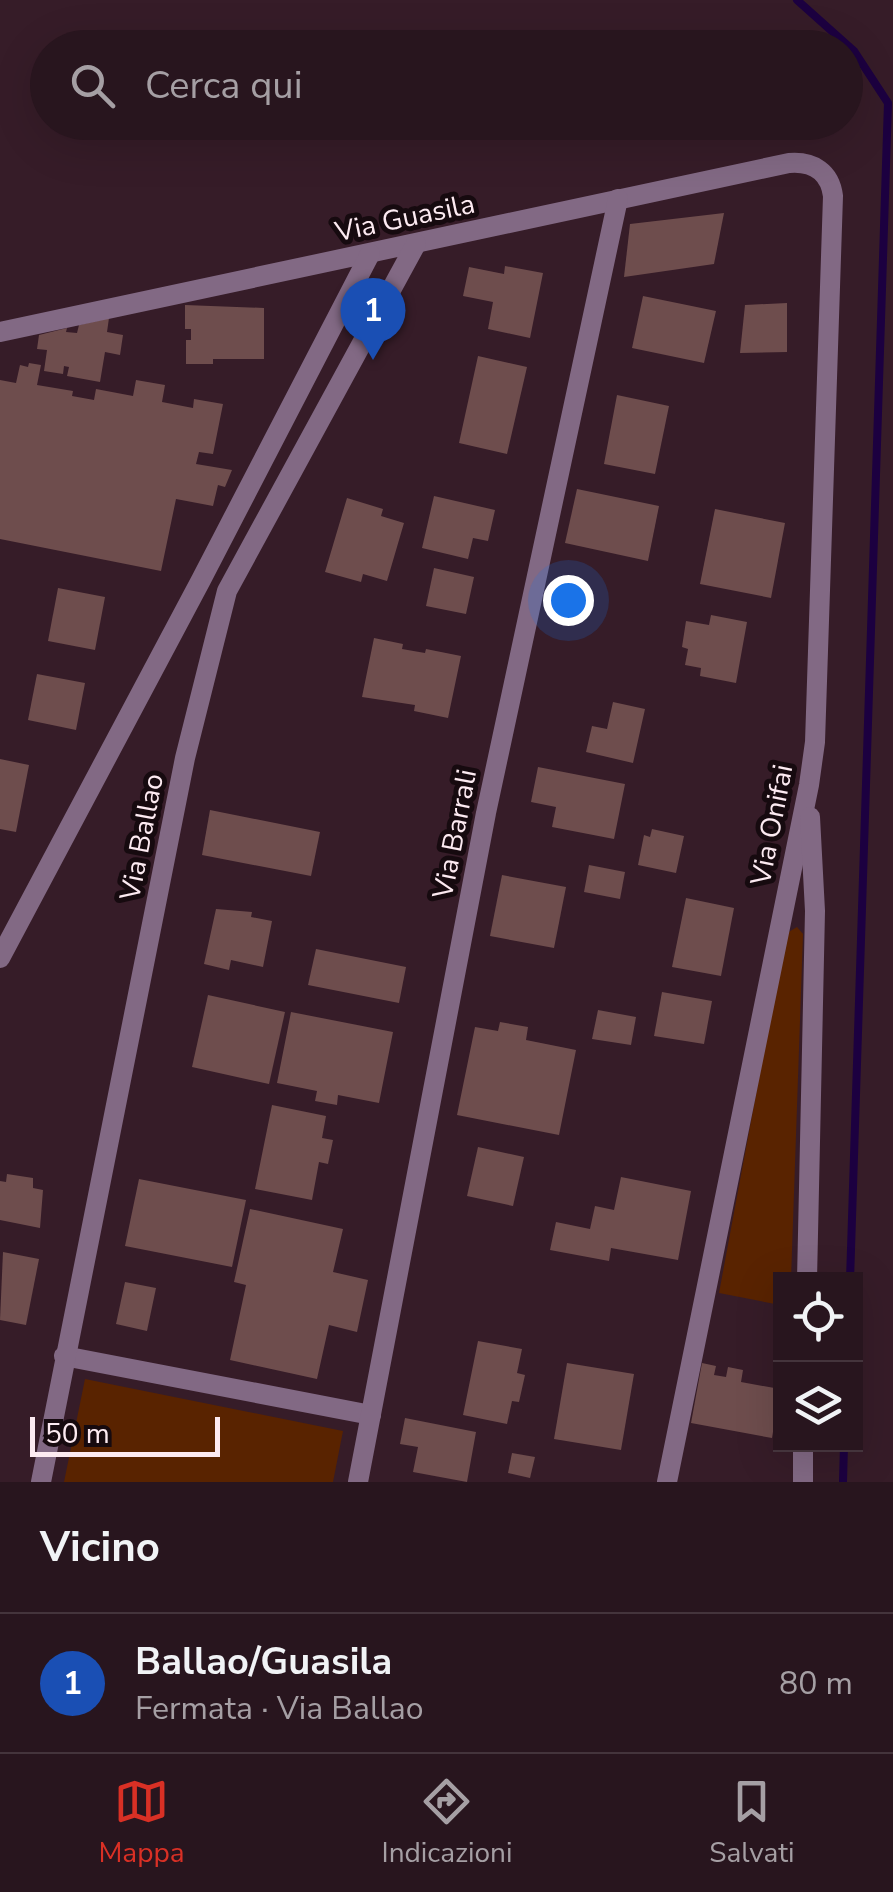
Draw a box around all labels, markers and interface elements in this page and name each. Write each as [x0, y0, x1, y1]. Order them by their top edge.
search box [30, 30, 863, 140]
icon: search [65, 58, 120, 113]
text: Cerca qui [145, 60, 302, 111]
street label: Via Guasila [331, 185, 478, 252]
pin: 1 [340, 278, 406, 360]
your location [543, 575, 594, 626]
street label: Via Onifai [741, 761, 802, 890]
street label: Via Barrali [424, 766, 486, 903]
street label: Via Ballao [111, 770, 173, 905]
map controls [773, 1272, 863, 1452]
button: locate [773, 1272, 863, 1362]
button: layers [773, 1362, 863, 1452]
scale bar [30, 1412, 220, 1456]
text: 50 m [45, 1415, 110, 1453]
text: Vicino [40, 1519, 160, 1576]
text: Ballao/Guasila [135, 1636, 392, 1687]
text: 1 [63, 1662, 82, 1705]
text: 80 m [779, 1662, 853, 1705]
text: Fermata · Via Ballao [135, 1687, 424, 1730]
tab: Mappa [98, 1774, 185, 1872]
tab: Indicazioni [381, 1774, 512, 1872]
tab: Salvati [709, 1774, 795, 1872]

